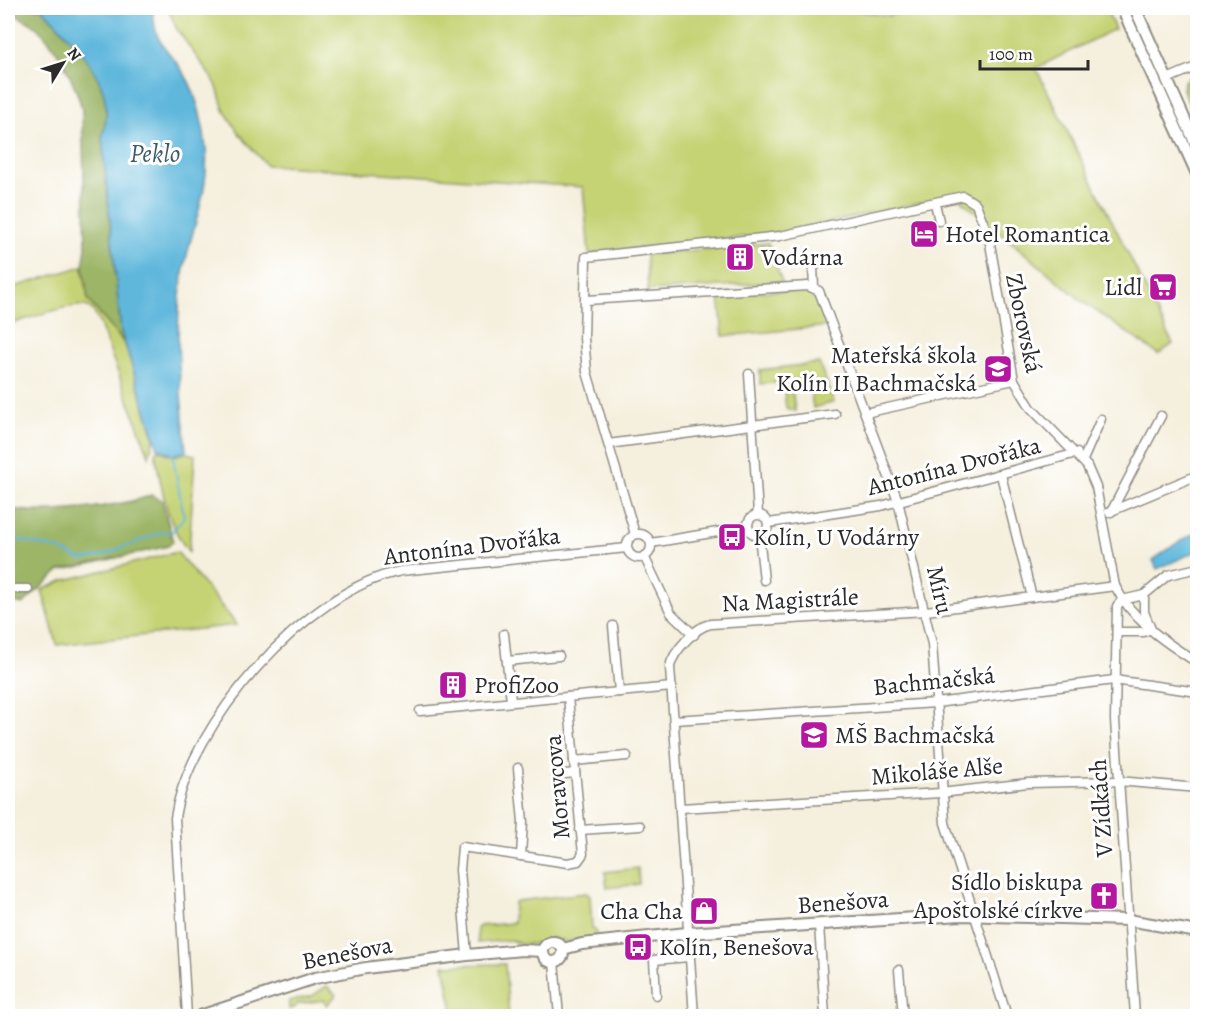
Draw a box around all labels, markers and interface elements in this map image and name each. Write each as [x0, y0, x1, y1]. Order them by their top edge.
north arrow [33, 33, 93, 93]
scale bar [980, 33, 1088, 71]
text: 100 m [989, 42, 1033, 66]
text: N [62, 43, 87, 66]
water label: Peklo [130, 136, 180, 171]
hotel icon: Hotel Romantica [908, 218, 940, 250]
place label: Hotel Romantica [945, 218, 1111, 250]
building icon: Vodárna [724, 241, 756, 273]
place label: Vodárna [760, 241, 844, 273]
street label: Zborovská [998, 270, 1050, 377]
place label: Lidl [1104, 271, 1142, 303]
supermarket icon: Lidl [1147, 271, 1179, 303]
place label: Mateřská škola Kolín II Bachmačská [776, 339, 978, 399]
school or university icon: Mateřská škola Kolín II Bachmačská [982, 353, 1014, 385]
street label: Antonína Dvořáka [863, 429, 1045, 503]
street label: Antonína Dvořáka [381, 519, 563, 573]
bus stop icon: Kolín, U Vodárny [716, 521, 748, 553]
place label: Kolín, U Vodárny [753, 521, 919, 553]
street label: Míru [919, 563, 961, 617]
street label: Na Magistrále [721, 580, 859, 620]
street label: Bachmačská [872, 659, 997, 703]
building icon: ProfiZoo [437, 669, 469, 701]
place label: ProfiZoo [474, 669, 559, 701]
school or university icon: MŠ Bachmačská [798, 719, 830, 751]
place label: MŠ Bachmačská [835, 719, 996, 751]
street label: Moravcova [536, 733, 577, 841]
street label: Mikoláše Alše [870, 749, 1004, 793]
street label: V Zídkách [1082, 758, 1120, 859]
place label: Sídlo biskupa Apoštolské církve [913, 866, 1084, 926]
church icon: Sídlo biskupa Apoštolské církve [1088, 880, 1120, 912]
street label: Benešova [796, 883, 891, 921]
place label: Cha Cha [600, 895, 684, 927]
shop icon: Cha Cha [688, 895, 720, 927]
street label: Benešova [299, 928, 396, 977]
bus stop icon: Kolín, Benešova [622, 931, 654, 963]
place label: Kolín, Benešova [659, 931, 815, 963]

